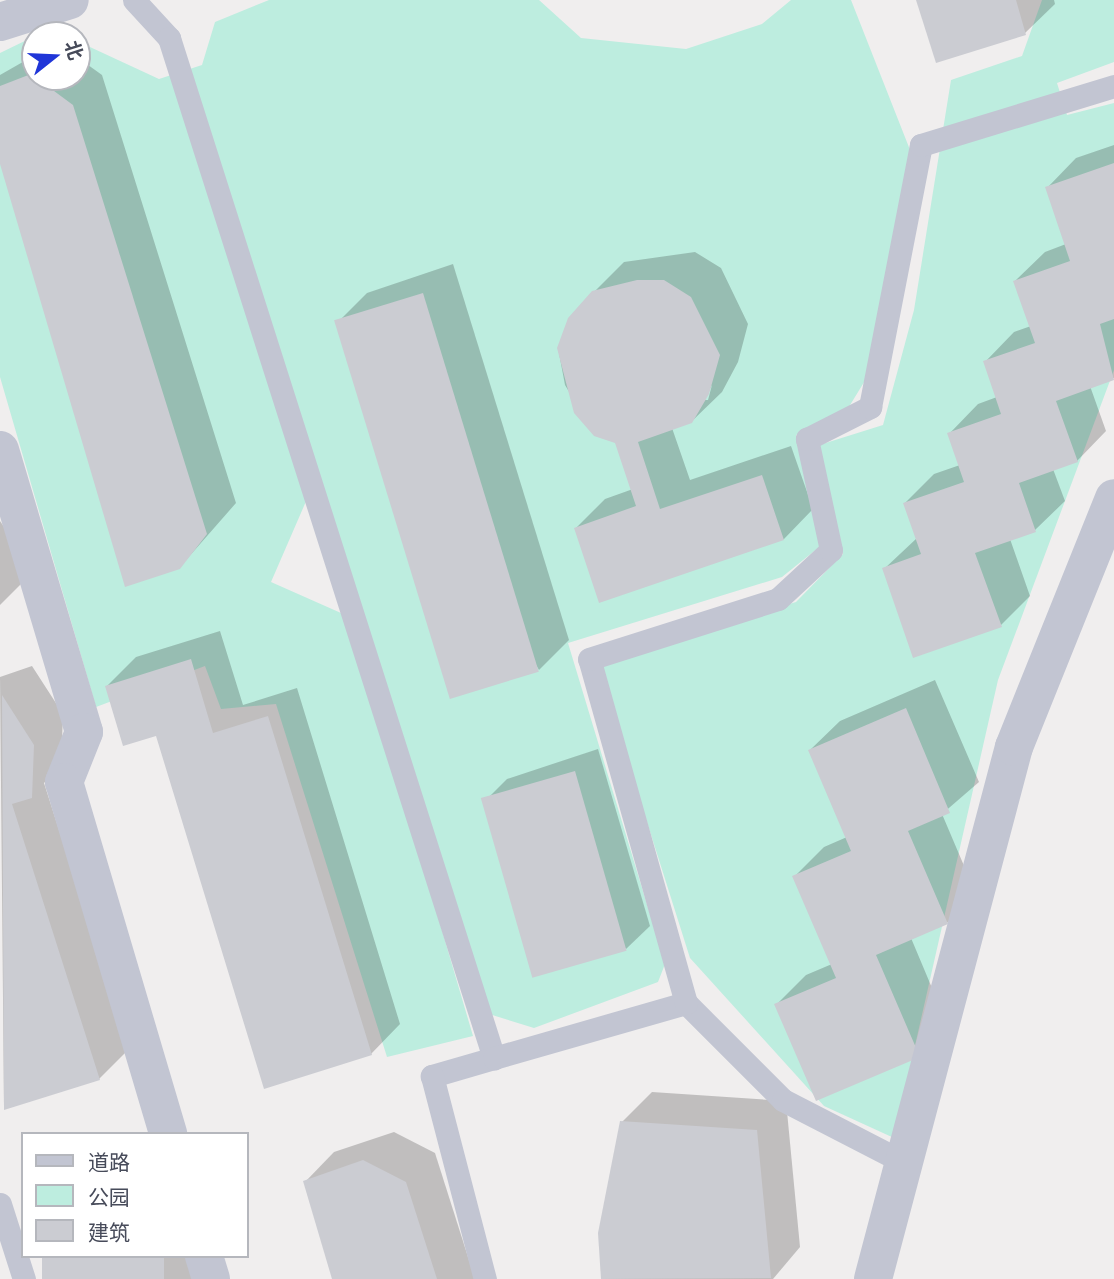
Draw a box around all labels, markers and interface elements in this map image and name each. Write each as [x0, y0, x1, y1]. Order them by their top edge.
north arrow [21, 21, 91, 91]
text: 北 [61, 37, 88, 63]
legend [21, 1132, 248, 1258]
text: 道路 [88, 1149, 130, 1174]
text: 公园 [88, 1184, 130, 1209]
text: 建筑 [88, 1219, 130, 1244]

